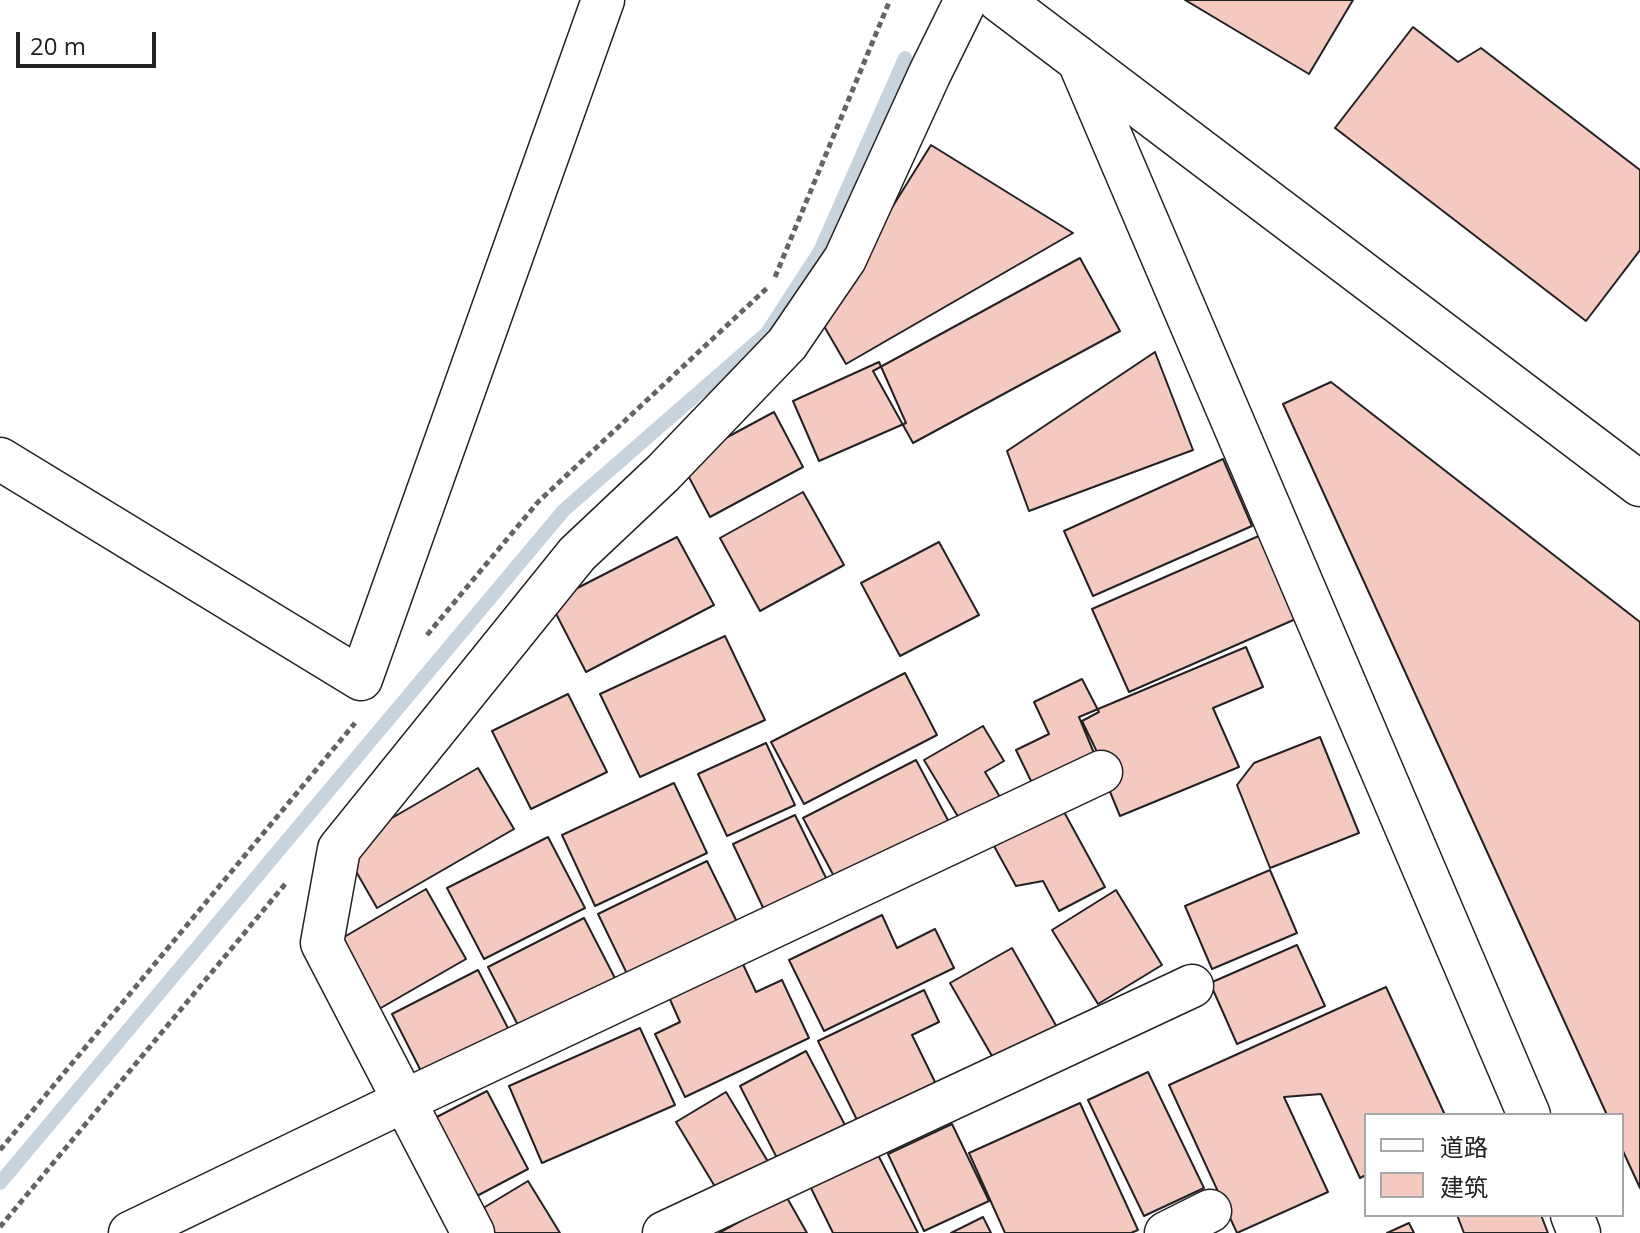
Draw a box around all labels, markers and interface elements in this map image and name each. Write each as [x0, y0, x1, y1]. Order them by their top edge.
scale bar [20, 16, 160, 66]
text: 20 m [30, 29, 86, 62]
legend [1364, 1113, 1624, 1217]
text: 道路 [1440, 1130, 1488, 1163]
text: 建筑 [1440, 1170, 1488, 1203]

